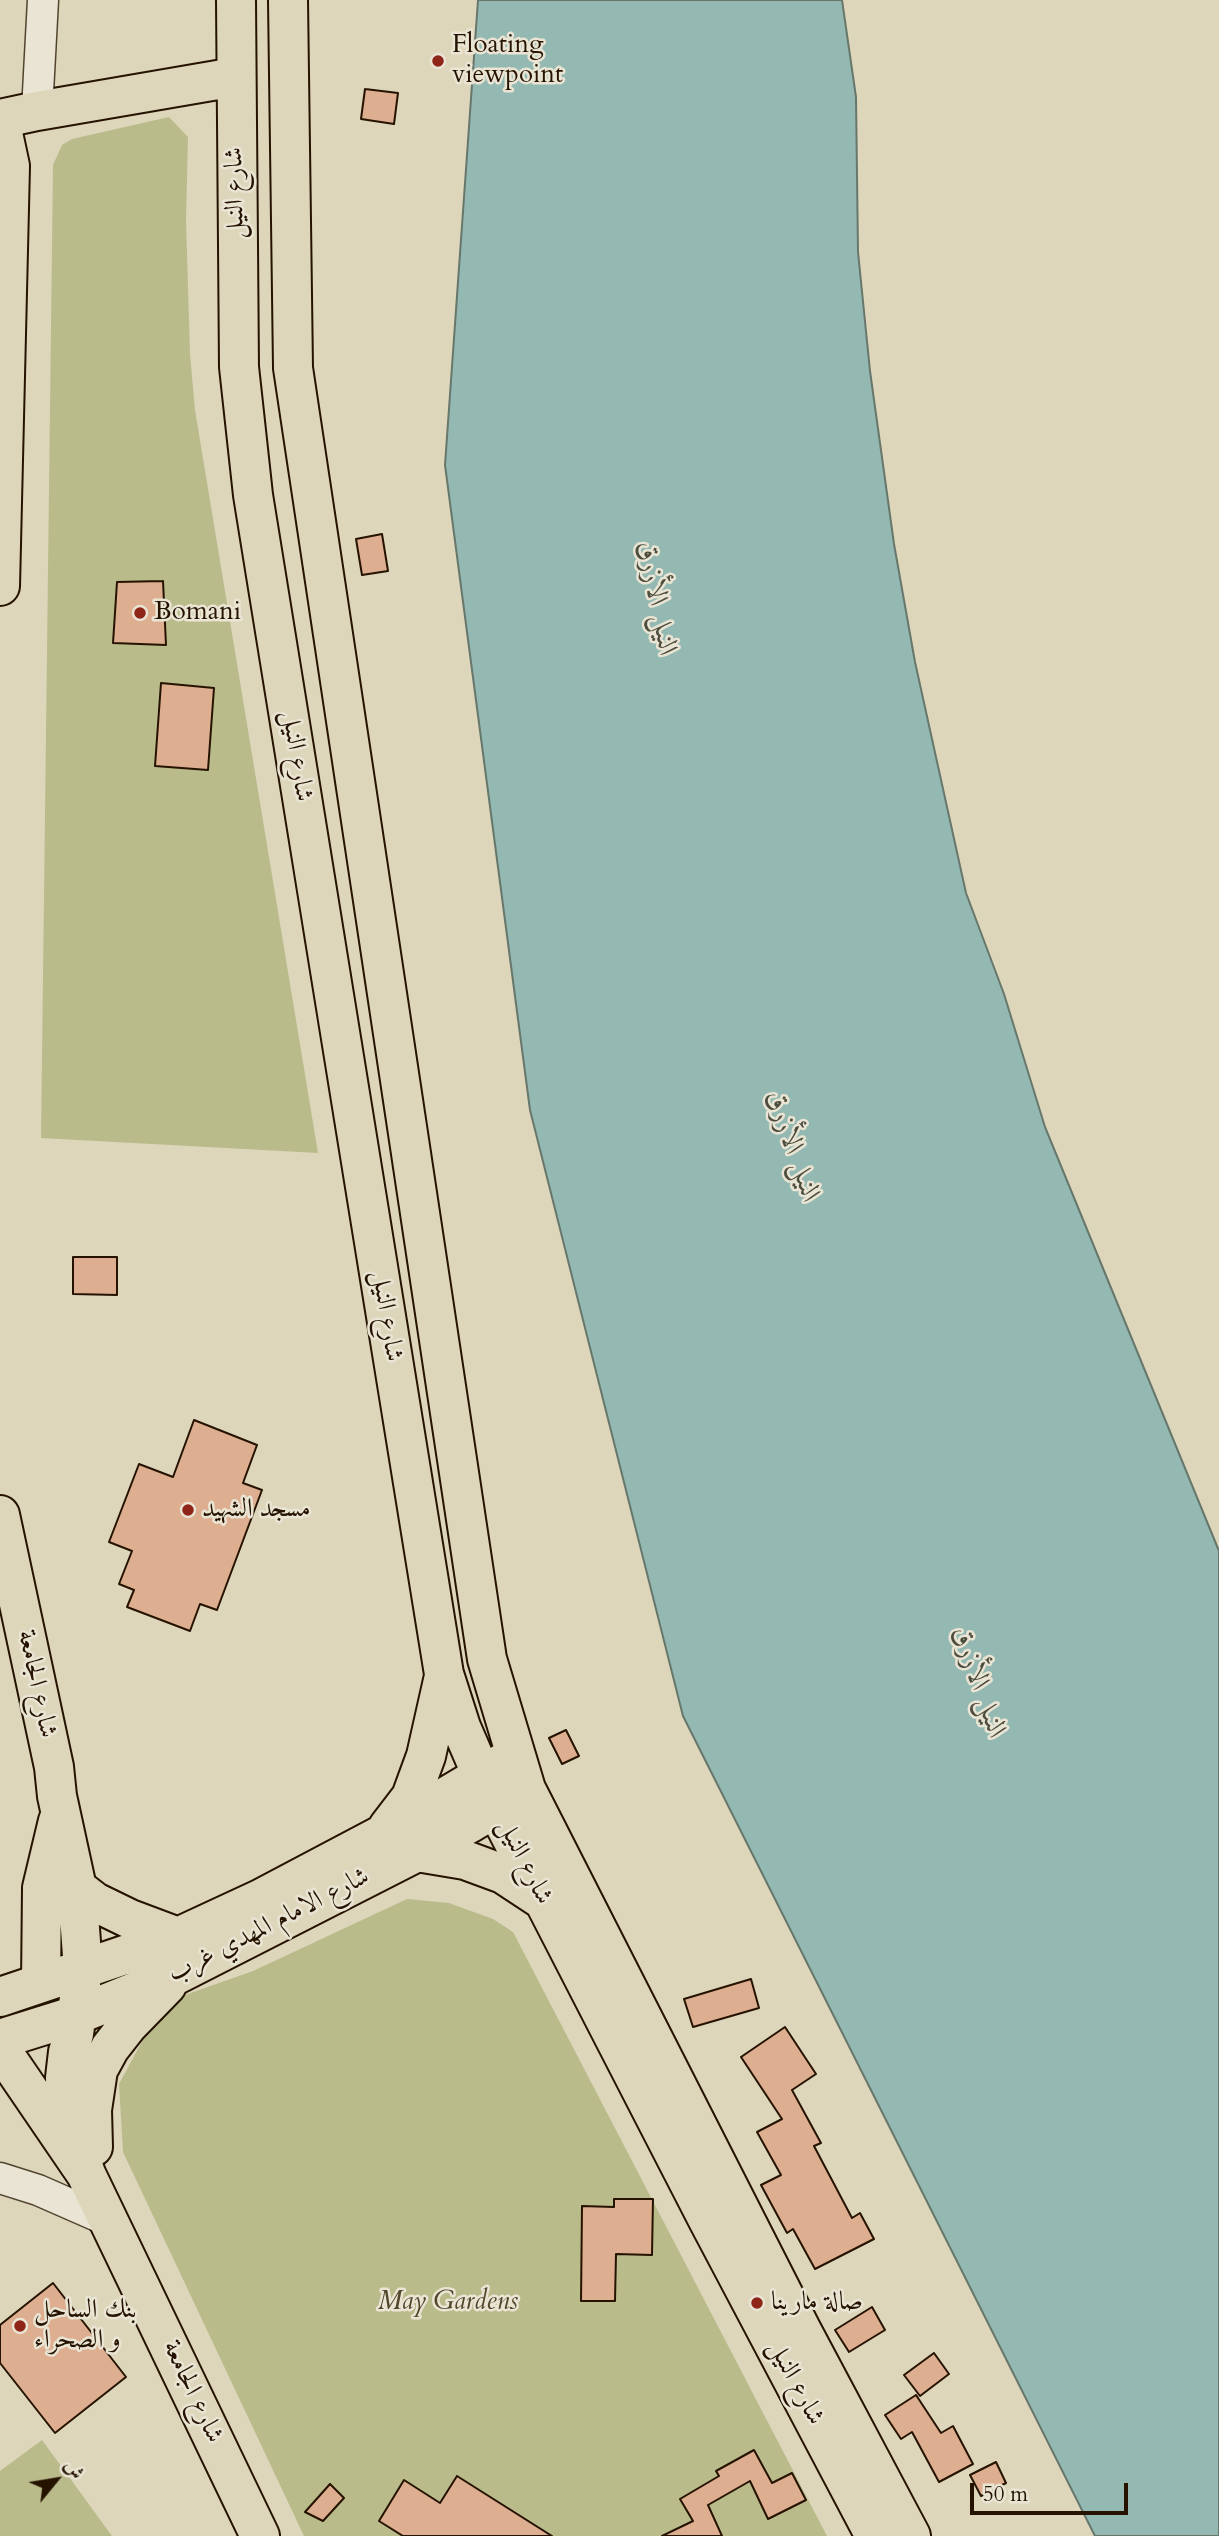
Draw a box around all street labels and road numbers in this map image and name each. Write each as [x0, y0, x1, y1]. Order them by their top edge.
street label: شارع النيل [220, 147, 252, 239]
street label: شارع النيل [273, 708, 319, 804]
street label: شارع النيل [363, 1268, 409, 1364]
street label: شارع الجامعة [9, 1627, 63, 1741]
street label: شارع النيل [489, 1814, 559, 1910]
street label: شارع الامام المهدي غرب [163, 1862, 375, 1990]
street label: شارع النيل [760, 2335, 830, 2431]
street label: شارع الجامعة [155, 2336, 229, 2448]

